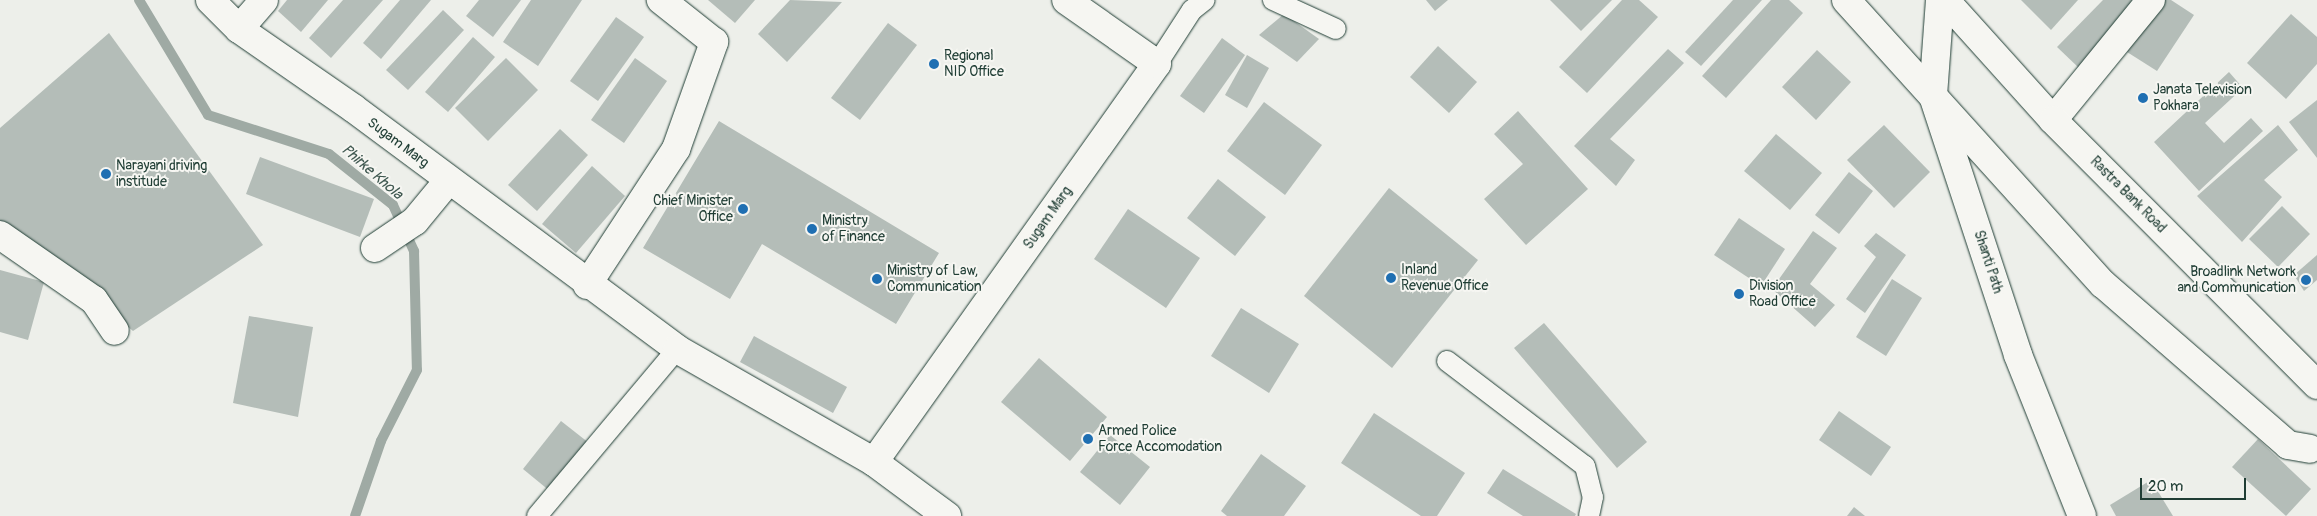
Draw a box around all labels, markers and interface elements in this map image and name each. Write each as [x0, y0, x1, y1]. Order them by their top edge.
place label: Regional NID Office [944, 48, 1004, 80]
marker: Regional NID Office [928, 58, 940, 70]
place label: Janata Television Pokhara [2153, 82, 2252, 114]
marker: Janata Television Pokhara [2137, 92, 2149, 104]
street label: Sugam Marg [364, 114, 432, 172]
water label: Phirke Khola [338, 141, 406, 203]
street label: Rastra Bank Road [2086, 153, 2170, 237]
place label: Narayani driving institude [116, 158, 207, 190]
marker: Narayani driving institude [100, 168, 112, 180]
street label: Sugam Marg [1020, 183, 1076, 253]
place label: Chief Minister Office [653, 193, 733, 226]
marker: Chief Minister Office [737, 203, 749, 215]
place label: Ministry of Finance [822, 213, 885, 246]
marker: Ministry of Finance [806, 223, 818, 235]
street label: Shanti Path [1970, 228, 2006, 296]
place label: Inland Revenue Office [1401, 262, 1488, 294]
place label: Ministry of Law, Communication [887, 263, 982, 296]
place label: Broadlink Network and Communication [2177, 264, 2296, 296]
marker: Inland Revenue Office [1385, 272, 1397, 284]
marker: Ministry of Law, Communication [871, 273, 883, 285]
marker: Broadlink Network and Communication [2300, 274, 2312, 286]
place label: Division Road Office [1749, 278, 1816, 310]
marker: Division Road Office [1733, 288, 1745, 300]
place label: Armed Police Force Accomodation [1098, 423, 1222, 456]
marker: Armed Police Force Accomodation [1082, 433, 1094, 445]
scale bar [2142, 468, 2248, 500]
text: 20 m [2148, 477, 2183, 496]

